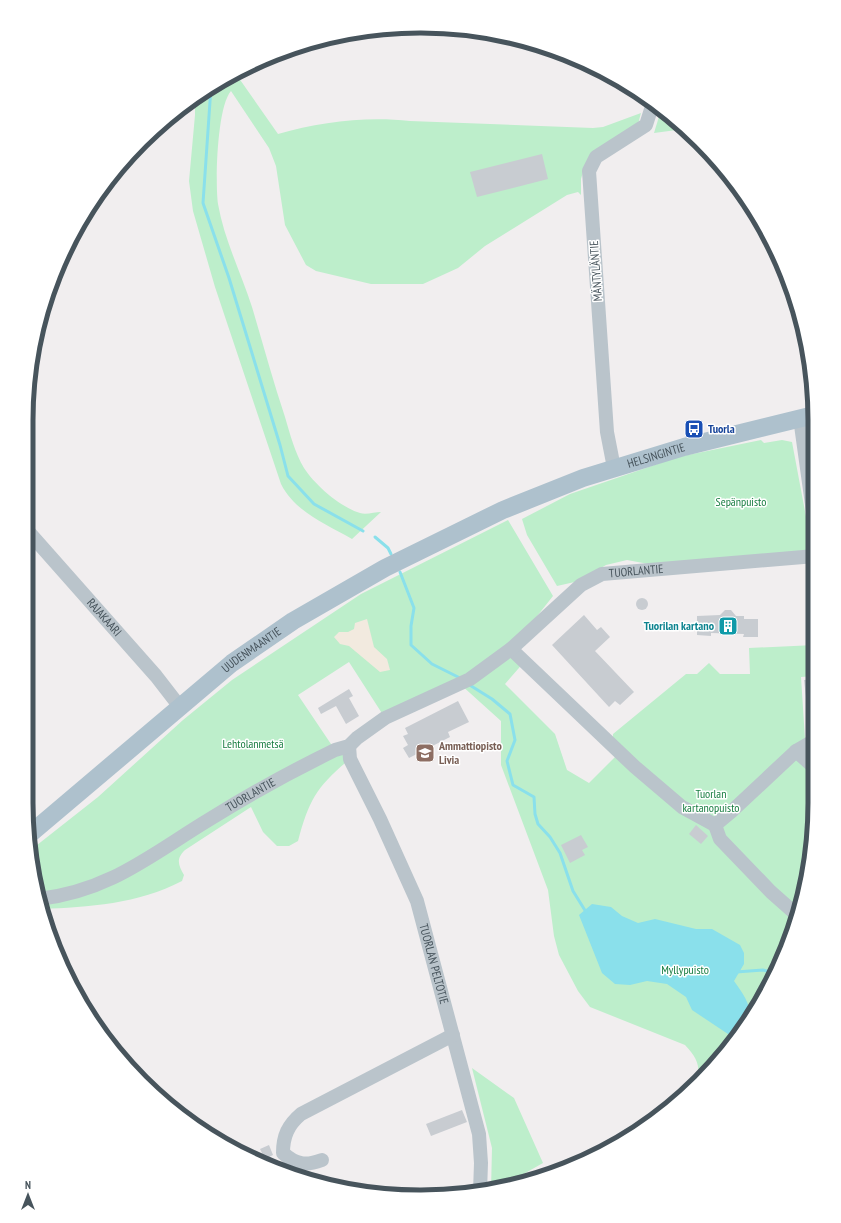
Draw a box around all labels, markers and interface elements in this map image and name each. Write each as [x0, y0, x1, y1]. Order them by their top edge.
street label: MÄNTYLÄNTIE [586, 240, 605, 302]
bus stop icon: Tuorla [683, 418, 705, 440]
place label: Tuorla [708, 421, 735, 436]
street label: HELSINGINTIE [625, 439, 687, 471]
park label: Sepänpuisto [716, 494, 766, 509]
street label: TUORLANTIE [608, 561, 664, 580]
street label: RAJAKAARI [84, 595, 125, 639]
building icon: Tuorilan kartano [717, 615, 739, 637]
place label: Tuorilan kartano [644, 618, 715, 633]
street label: UUDENMAANTIE [218, 624, 284, 676]
park label: Lehtolanmetsä [223, 736, 284, 751]
place label: Ammattiopisto Livia [438, 738, 503, 767]
school or university icon: Ammattiopisto Livia [414, 742, 436, 764]
street label: TUORLANTIE [223, 774, 278, 815]
park label: Tuorlan kartanopuisto [682, 786, 740, 815]
street label: TUORLAN PELTOTIE [416, 922, 452, 1005]
park label: Myllypuisto [661, 962, 709, 977]
north arrow [8, 1175, 48, 1215]
text: N [25, 1178, 31, 1192]

